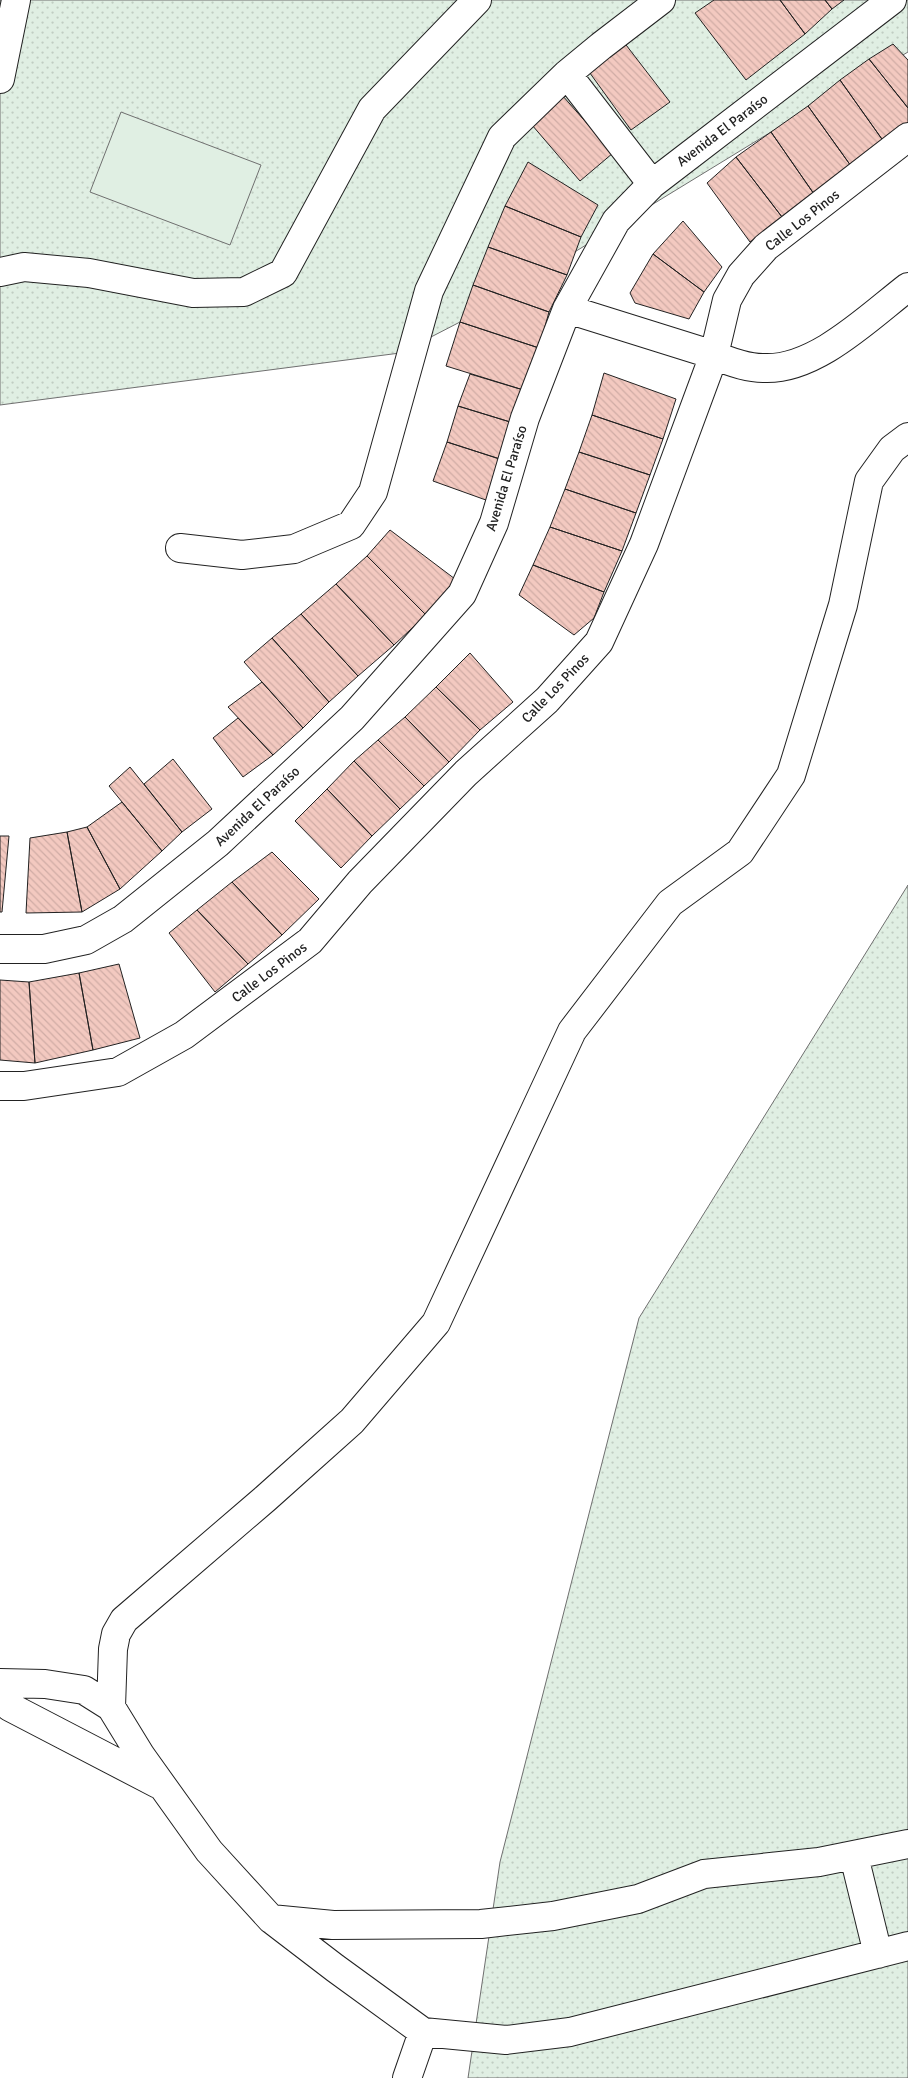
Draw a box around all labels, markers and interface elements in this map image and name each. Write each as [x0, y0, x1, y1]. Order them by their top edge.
street label: Avenida El Paraíso [673, 91, 771, 170]
street label: Calle Los Pinos [762, 186, 843, 255]
street label: Avenida El Paraíso [482, 423, 531, 533]
street label: Calle Los Pinos [518, 650, 593, 727]
street label: Avenida El Paraíso [211, 763, 303, 850]
street label: Calle Los Pinos [228, 939, 310, 1006]

